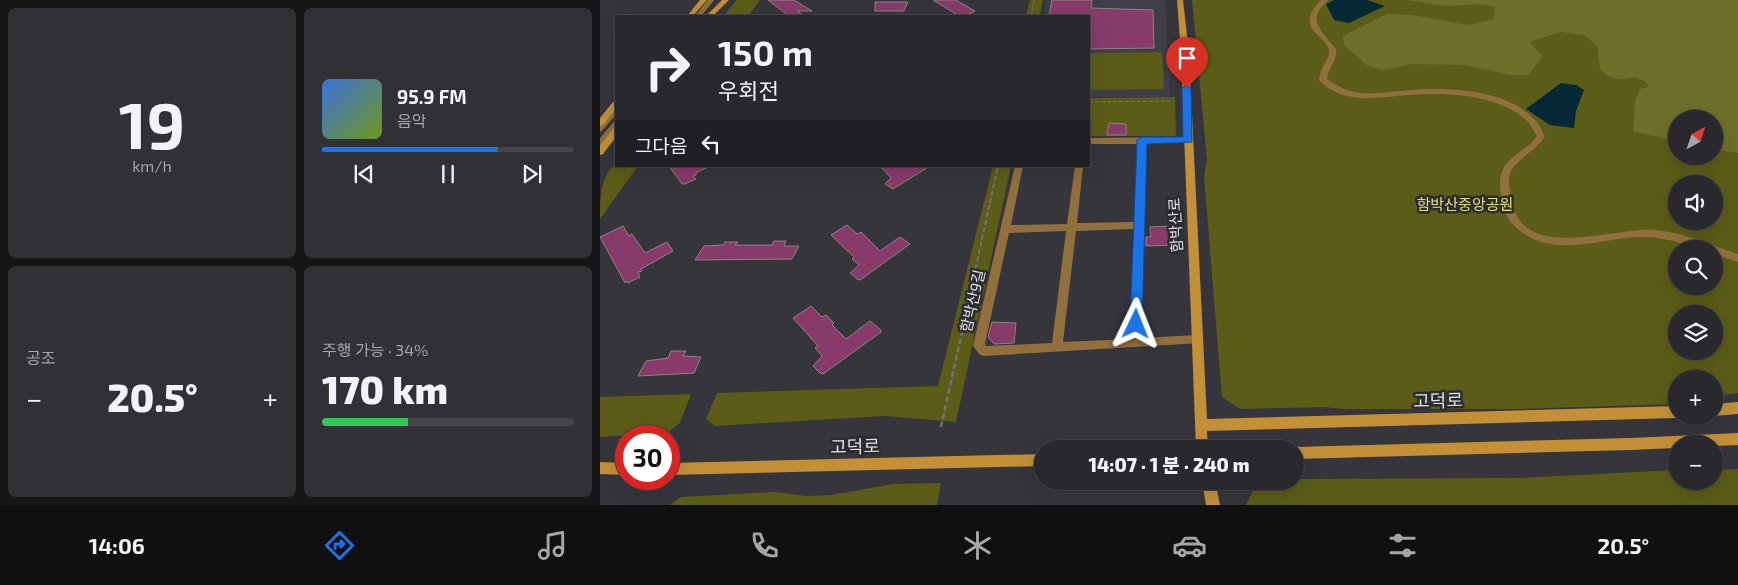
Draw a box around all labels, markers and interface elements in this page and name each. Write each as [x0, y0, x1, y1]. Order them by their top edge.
text: 150 m [718, 31, 813, 73]
icon: right [635, 35, 700, 100]
pin [1166, 37, 1208, 88]
icon: arrive [1173, 44, 1201, 72]
text: 우회전 [718, 77, 779, 103]
text: 19 [119, 84, 185, 162]
text: 95.9 FM [397, 85, 467, 108]
north arrow [1668, 110, 1722, 165]
map controls [1668, 110, 1723, 490]
text: 음악 [397, 111, 426, 130]
icon: left [697, 130, 725, 158]
text: 그다음 [635, 134, 687, 157]
text: km/h [132, 156, 172, 175]
icon: previous [350, 160, 378, 188]
icon: pause [434, 160, 462, 188]
icon: next [518, 160, 546, 188]
button: sound [1668, 175, 1723, 230]
park label: 함박산중앙공원 [1417, 195, 1513, 213]
street label: 함박산로 [1165, 197, 1185, 253]
button: search [1668, 240, 1723, 295]
street label: 함박산9길 [956, 268, 988, 334]
position arrow [1109, 297, 1161, 349]
button: layers [1668, 305, 1723, 360]
text: 주행 가능 · 34% [322, 340, 428, 359]
text: 공조 [26, 348, 55, 367]
text: 170 km [322, 366, 448, 412]
button: + [1668, 370, 1723, 425]
text: 20.5° [107, 374, 198, 420]
text: − [26, 381, 42, 415]
text: + [263, 381, 278, 415]
street label: 고덕로 [1413, 389, 1463, 411]
speed limit sign: 30 [615, 425, 680, 490]
street label: 고덕로 [830, 435, 880, 457]
button: − [1668, 435, 1723, 490]
text: 14:07 · 1 분 · 240 m [1088, 453, 1250, 476]
icon: directions [322, 528, 357, 563]
icon: music [535, 528, 570, 563]
icon: phone [747, 528, 782, 563]
icon: climate [960, 528, 995, 563]
icon: car [1172, 528, 1207, 563]
icon: filters [1385, 528, 1420, 563]
text: 14:06 [89, 532, 145, 558]
text: 20.5° [1597, 532, 1649, 558]

